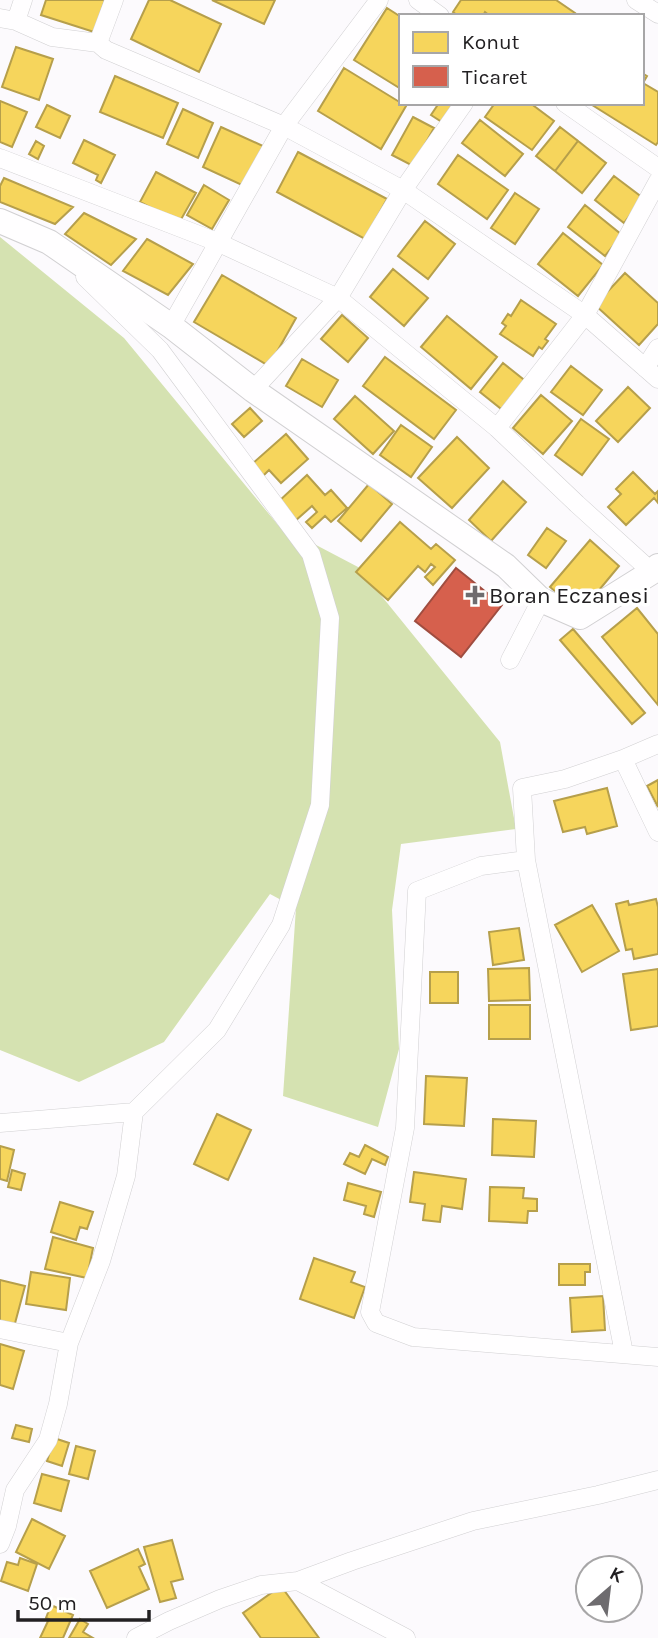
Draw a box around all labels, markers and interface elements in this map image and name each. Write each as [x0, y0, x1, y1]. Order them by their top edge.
legend [399, 14, 644, 105]
text: Konut [462, 30, 520, 54]
text: Ticaret [462, 65, 528, 89]
place label: Boran Eczanesi [489, 582, 649, 609]
marker: Boran Eczanesi [467, 587, 483, 603]
north arrow [574, 1554, 644, 1624]
text: K [606, 1562, 628, 1588]
scale bar [18, 1578, 149, 1622]
text: 50 m [28, 1591, 77, 1615]

